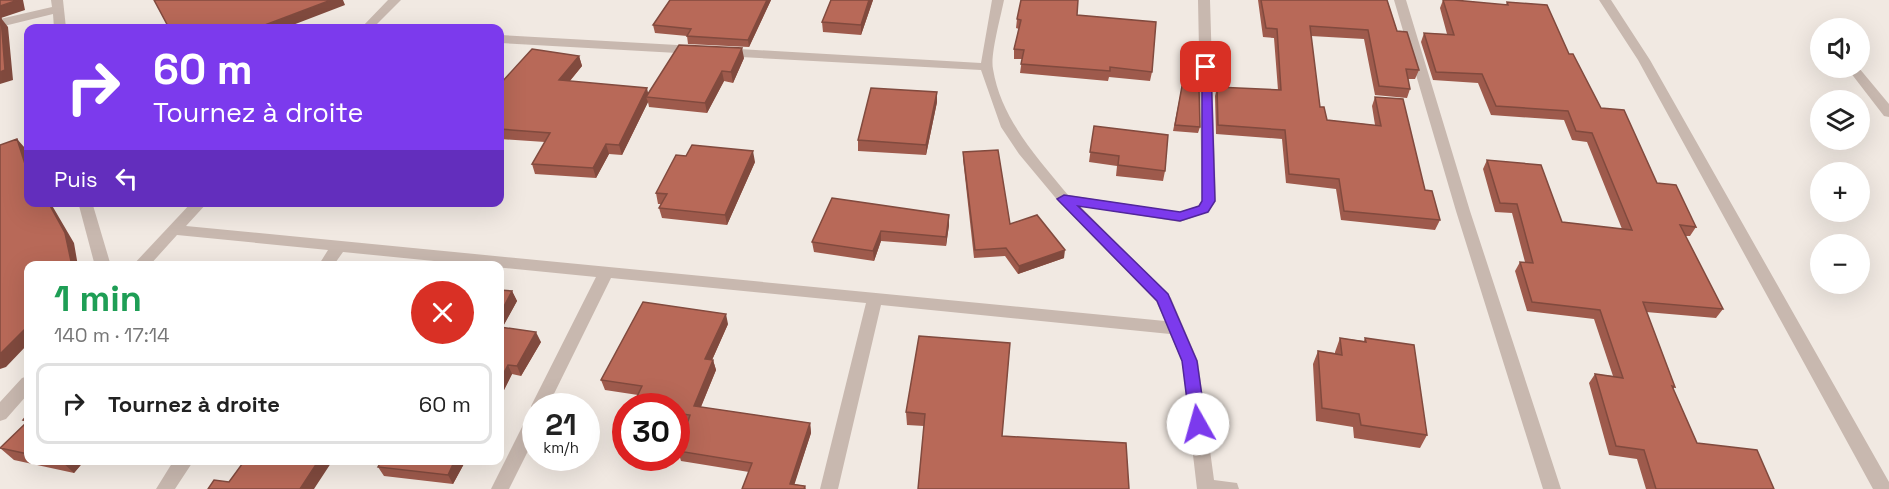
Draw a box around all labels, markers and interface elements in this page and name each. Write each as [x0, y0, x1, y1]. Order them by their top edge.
map controls [1810, 18, 1870, 294]
button: sound [1810, 18, 1870, 78]
pin [1180, 41, 1231, 92]
text: 60 m [153, 43, 253, 96]
icon: right [54, 48, 132, 126]
icon: arrive [1189, 50, 1222, 83]
button: layers [1810, 90, 1870, 150]
text: Tournez à droite [153, 95, 363, 130]
icon: left [110, 162, 143, 195]
button: + [1810, 162, 1870, 222]
text: Puis [54, 165, 98, 193]
button: − [1810, 234, 1870, 294]
text: 1 min [54, 276, 142, 322]
button: close [411, 281, 474, 344]
text: 140 m · 17:14 [54, 322, 170, 348]
icon: right [57, 387, 90, 420]
text: Tournez à droite [108, 390, 280, 418]
text: 60 m [419, 390, 471, 418]
position arrow [1166, 392, 1230, 456]
speed limit sign: 30 [612, 393, 690, 471]
text: 21 [545, 405, 577, 444]
text: km/h [543, 438, 579, 457]

